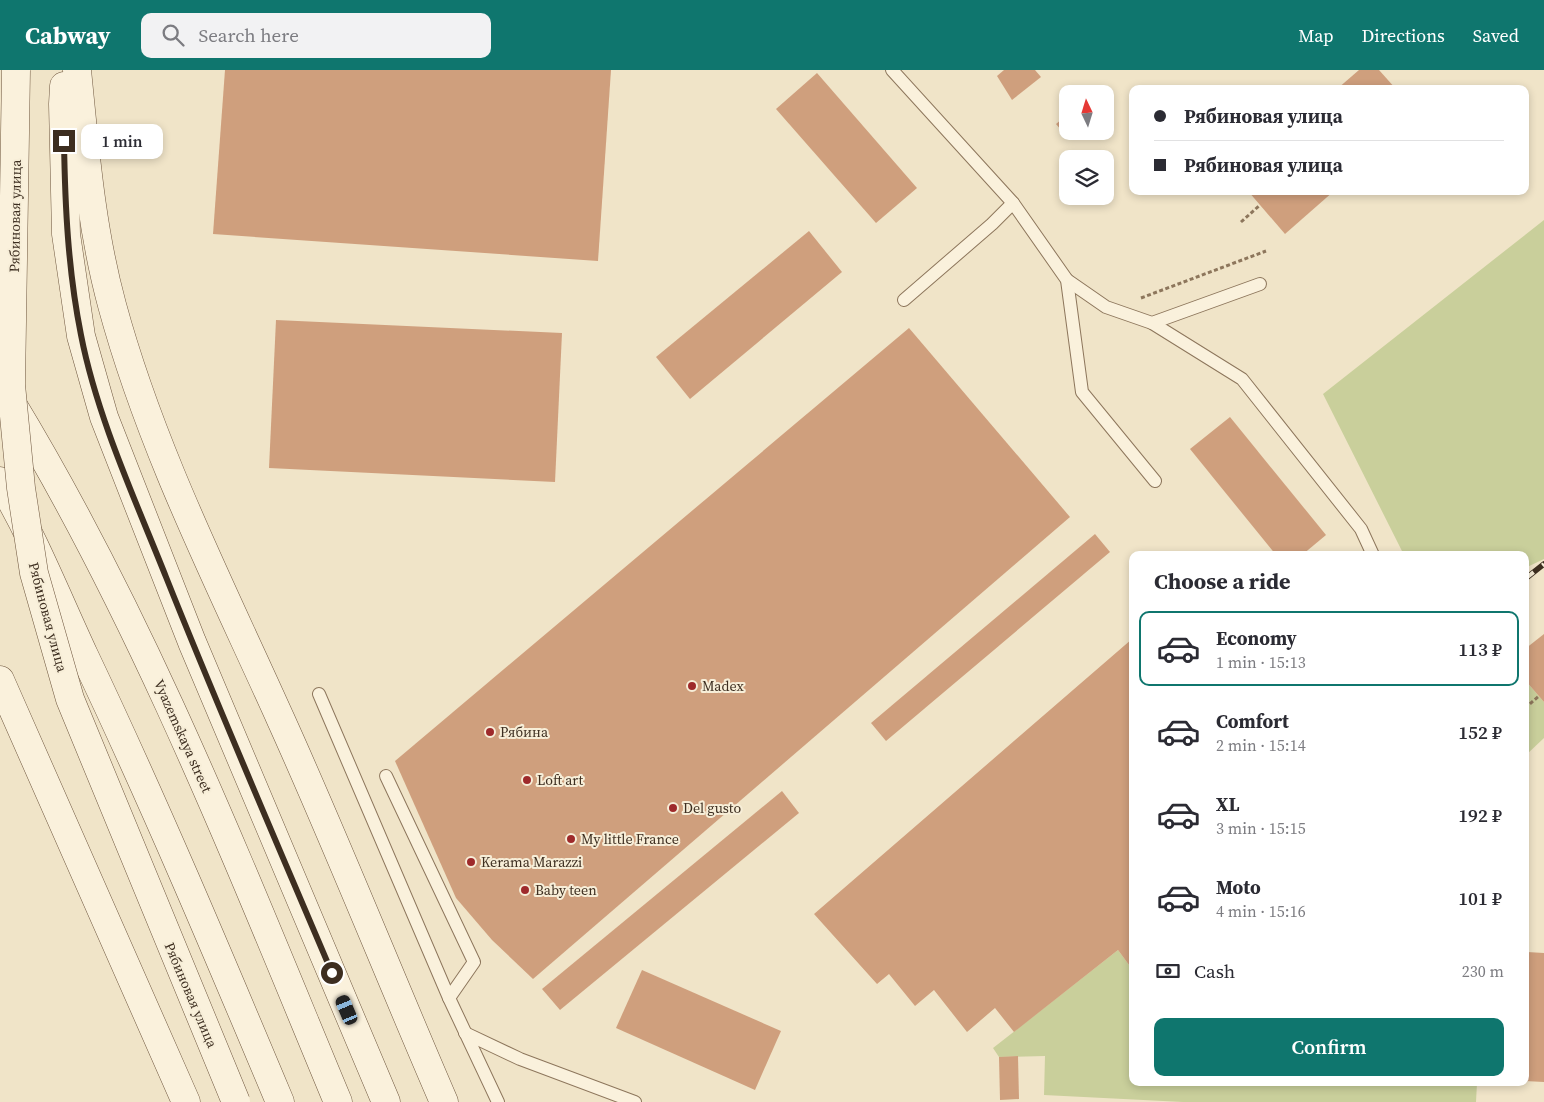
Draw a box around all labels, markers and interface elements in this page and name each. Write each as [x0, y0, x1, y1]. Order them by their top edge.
search box [141, 13, 491, 58]
text: Cabway [25, 19, 111, 52]
icon: search [159, 21, 187, 49]
text: Search here [199, 22, 299, 48]
text: Map [1298, 23, 1334, 48]
text: Directions [1362, 23, 1445, 48]
text: Saved [1473, 23, 1519, 48]
north arrow [1059, 85, 1114, 140]
map controls [1059, 85, 1114, 205]
text: Рябиновая улица [1184, 103, 1343, 129]
callout: 1 min [82, 124, 164, 158]
route end [53, 130, 75, 152]
text: 1 min [101, 130, 143, 152]
button: layers [1059, 150, 1114, 205]
text: Рябиновая улица [1184, 152, 1343, 178]
street label: Рябиновая улица [4, 159, 26, 273]
street label: Рябиновая улица [24, 560, 72, 675]
text: Choose a ride [1154, 566, 1291, 596]
text: Economy [1216, 625, 1297, 651]
icon: car [1156, 626, 1201, 671]
text: 113 ₽ [1458, 636, 1502, 662]
text: 1 min · 15:13 [1216, 651, 1306, 673]
street label: Vyazemskaya street [149, 676, 217, 796]
place label: Madex [702, 676, 745, 696]
marker: Madex [686, 680, 698, 692]
text: Comfort [1216, 708, 1289, 734]
icon: car [1156, 709, 1201, 754]
text: 152 ₽ [1458, 719, 1502, 745]
place label: Рябина [500, 722, 549, 742]
marker: Рябина [484, 726, 496, 738]
text: 2 min · 15:14 [1216, 734, 1306, 756]
place label: Loft art [537, 770, 584, 790]
marker: Loft art [521, 774, 533, 786]
text: XL [1216, 791, 1239, 817]
icon: car [1156, 792, 1201, 837]
place label: Del gusto [683, 798, 741, 818]
marker: Del gusto [667, 802, 679, 814]
text: 192 ₽ [1458, 802, 1502, 828]
text: 3 min · 15:15 [1216, 817, 1306, 839]
place label: My little France [581, 829, 679, 849]
marker: My little France [565, 833, 577, 845]
place label: Kerama Marazzi [481, 852, 582, 872]
marker: Kerama Marazzi [465, 856, 477, 868]
text: Moto [1216, 874, 1261, 900]
icon: car [1156, 875, 1201, 920]
place label: Baby teen [535, 880, 597, 900]
marker: Baby teen [519, 884, 531, 896]
text: 101 ₽ [1458, 885, 1502, 911]
text: 4 min · 15:16 [1216, 900, 1306, 922]
street label: Рябиновая улица [160, 939, 223, 1052]
icon: cash [1154, 957, 1182, 985]
text: Cash [1194, 958, 1235, 984]
text: 230 m [1462, 960, 1504, 982]
route start [321, 962, 343, 984]
car [334, 993, 359, 1027]
button: Confirm [1154, 1018, 1504, 1076]

